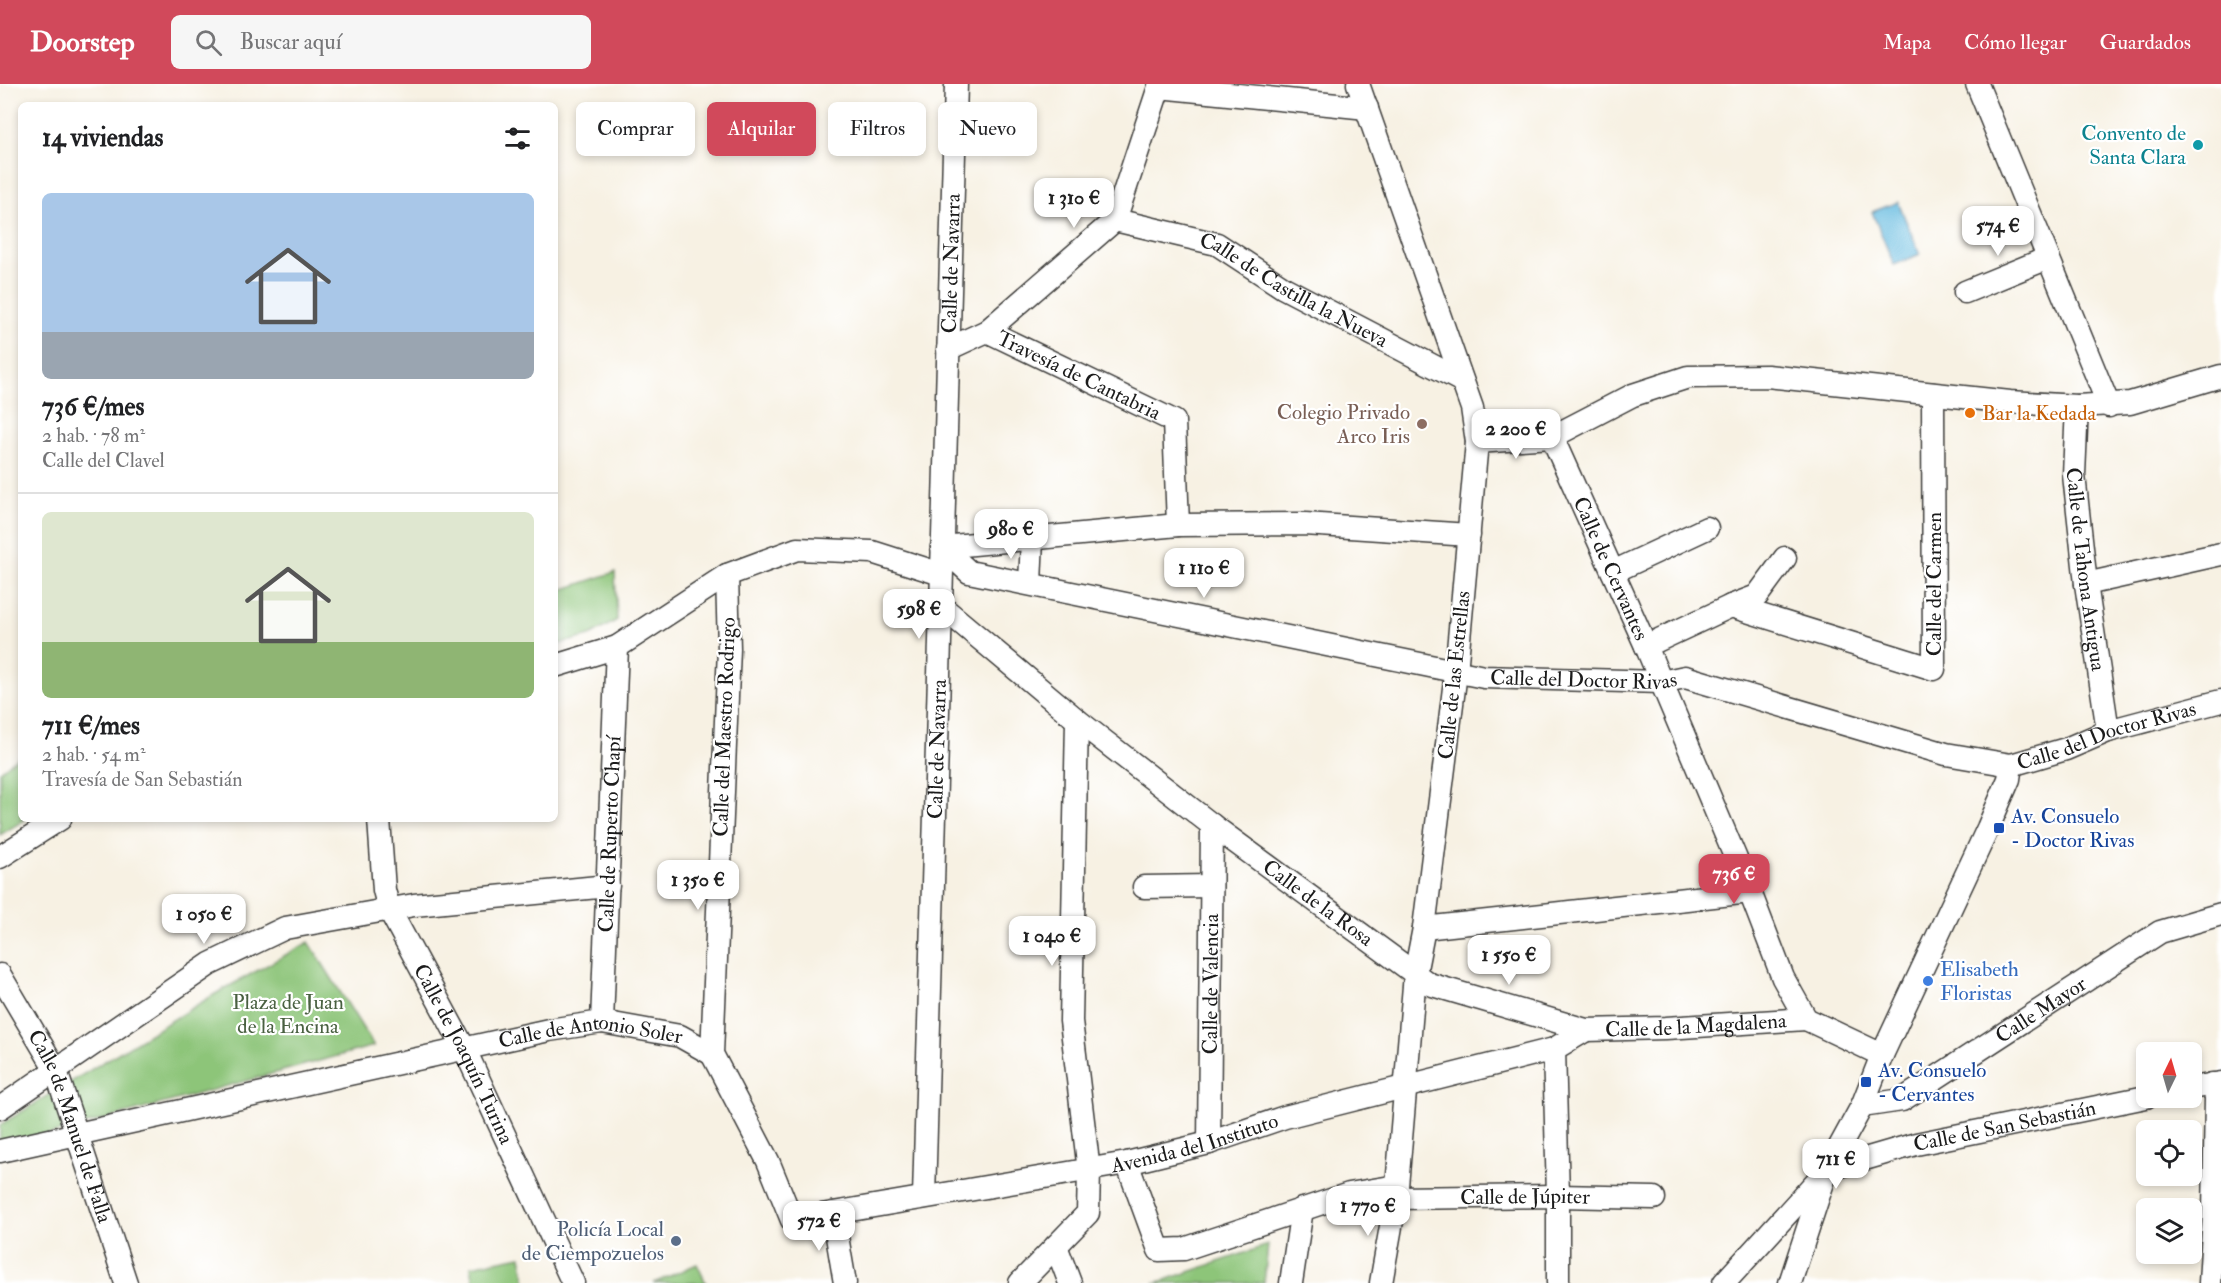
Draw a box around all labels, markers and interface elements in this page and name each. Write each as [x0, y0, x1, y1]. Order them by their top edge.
search box [171, 15, 591, 69]
text: Doorstep [30, 25, 135, 60]
icon: search [192, 26, 225, 59]
text: Buscar aquí [240, 28, 342, 56]
text: Mapa [1883, 29, 1931, 56]
text: Cómo llegar [1964, 29, 2067, 56]
text: Guardados [2100, 29, 2191, 56]
chip: Comprar [576, 102, 695, 156]
chip: Alquilar [707, 102, 816, 156]
chip: Filtros [828, 102, 926, 156]
chip: Nuevo [938, 102, 1037, 156]
place label: Convento de Santa Clara [2081, 120, 2186, 171]
text: 14 viviendas [42, 122, 163, 154]
icon: filters [501, 122, 534, 155]
marker: Convento de Santa Clara [2191, 138, 2205, 152]
pin: 1 310 € [1019, 178, 1129, 229]
text: 1 310 € [1048, 185, 1100, 210]
street label: Calle de Navarra [936, 193, 967, 334]
pin: 574 € [1956, 206, 2040, 257]
text: 574 € [1976, 213, 2020, 238]
street label: Calle de Castilla la Nueva [1197, 227, 1393, 354]
icon: home [234, 232, 342, 340]
street label: Travesía de Cantabria [992, 325, 1165, 427]
text: 736 €/mes [42, 391, 144, 423]
place label: Colegio Privado Arco Iris [1277, 399, 1410, 450]
place label: Bar la Kedada [1982, 400, 2097, 427]
marker: Bar la Kedada [1963, 406, 1977, 420]
pin: 2 200 € [1461, 409, 1571, 460]
text: 2 200 € [1486, 416, 1546, 441]
marker: Colegio Privado Arco Iris [1415, 417, 1429, 431]
text: 2 hab. · 78 m² [42, 423, 145, 448]
text: Calle del Clavel [42, 448, 165, 473]
street label: Calle de Tahona Antigua [2059, 466, 2112, 673]
street label: Calle de Cervantes [1567, 492, 1655, 645]
pin: 980 € [969, 509, 1053, 560]
street label: Calle del Carmen [1921, 512, 1948, 656]
text: 980 € [988, 516, 1034, 541]
pin: 1 110 € [1149, 548, 1259, 599]
icon: home [234, 551, 342, 659]
text: 1 110 € [1178, 555, 1230, 580]
pin: 598 € [877, 589, 961, 640]
street label: Calle de las Estrellas [1432, 589, 1477, 761]
text: 598 € [897, 596, 941, 621]
street label: Calle del Maestro Rodrigo [707, 617, 742, 837]
street label: Calle del Doctor Rivas [1490, 664, 1680, 696]
street label: Calle de Navarra [922, 679, 953, 820]
street label: Calle del Doctor Rivas [2014, 695, 2199, 777]
text: 711 €/mes [42, 710, 140, 742]
street label: Calle de Ruperto Chapí [593, 734, 627, 933]
text: 2 hab. · 54 m² [42, 742, 146, 767]
text: Travesía de San Sebastián [42, 767, 242, 792]
place label: Av. Consuelo - Doctor Rivas [2010, 803, 2134, 854]
marker: Av. Consuelo - Doctor Rivas [1992, 821, 2006, 835]
street label: Calle de la Rosa [1257, 854, 1379, 953]
pin: 736 € [1692, 854, 1776, 905]
pin: 1 350 € [643, 860, 753, 911]
text: 736 € [1713, 861, 1755, 886]
text: 1 350 € [671, 867, 725, 892]
pin: 1 050 € [149, 894, 259, 945]
text: 1 050 € [176, 901, 232, 926]
street label: Calle de Valencia [1197, 913, 1225, 1054]
pin: 1 040 € [997, 916, 1107, 967]
text: 1 040 € [1023, 923, 1081, 948]
pin: 1 550 € [1454, 935, 1564, 986]
text: 1 550 € [1482, 942, 1536, 967]
place label: Elisabeth Floristas [1940, 956, 2019, 1007]
street label: Calle de Joaquín Turina [407, 959, 520, 1149]
street label: Calle Mayor [1990, 970, 2092, 1050]
marker: Elisabeth Floristas [1921, 974, 1935, 988]
park label: Plaza de Juan de la Encina [232, 989, 344, 1040]
street label: Calle de la Magdalena [1605, 1007, 1788, 1044]
street label: Calle de Antonio Soler [496, 1009, 685, 1055]
street label: Calle de Manuel de Falla [21, 1025, 118, 1227]
north arrow [2136, 1042, 2202, 1108]
map controls [2136, 1042, 2202, 1264]
place label: Av. Consuelo - Cervantes [1877, 1057, 1986, 1108]
marker: Av. Consuelo - Cervantes [1859, 1075, 1873, 1089]
street label: Calle de San Sebastián [1911, 1095, 2098, 1158]
street label: Avenida del Instituto [1108, 1107, 1282, 1180]
button: locate [2136, 1120, 2202, 1186]
pin: 711 € [1794, 1139, 1878, 1190]
text: 711 € [1816, 1146, 1856, 1171]
street label: Calle de Júpiter [1460, 1183, 1590, 1211]
pin: 1 770 € [1313, 1186, 1423, 1237]
text: 1 770 € [1340, 1193, 1396, 1218]
button: layers [2136, 1198, 2202, 1264]
pin: 572 € [777, 1201, 861, 1252]
text: 572 € [797, 1208, 841, 1233]
place label: Policía Local de Ciempozuelos [522, 1216, 665, 1267]
marker: Policía Local de Ciempozuelos [669, 1234, 683, 1248]

